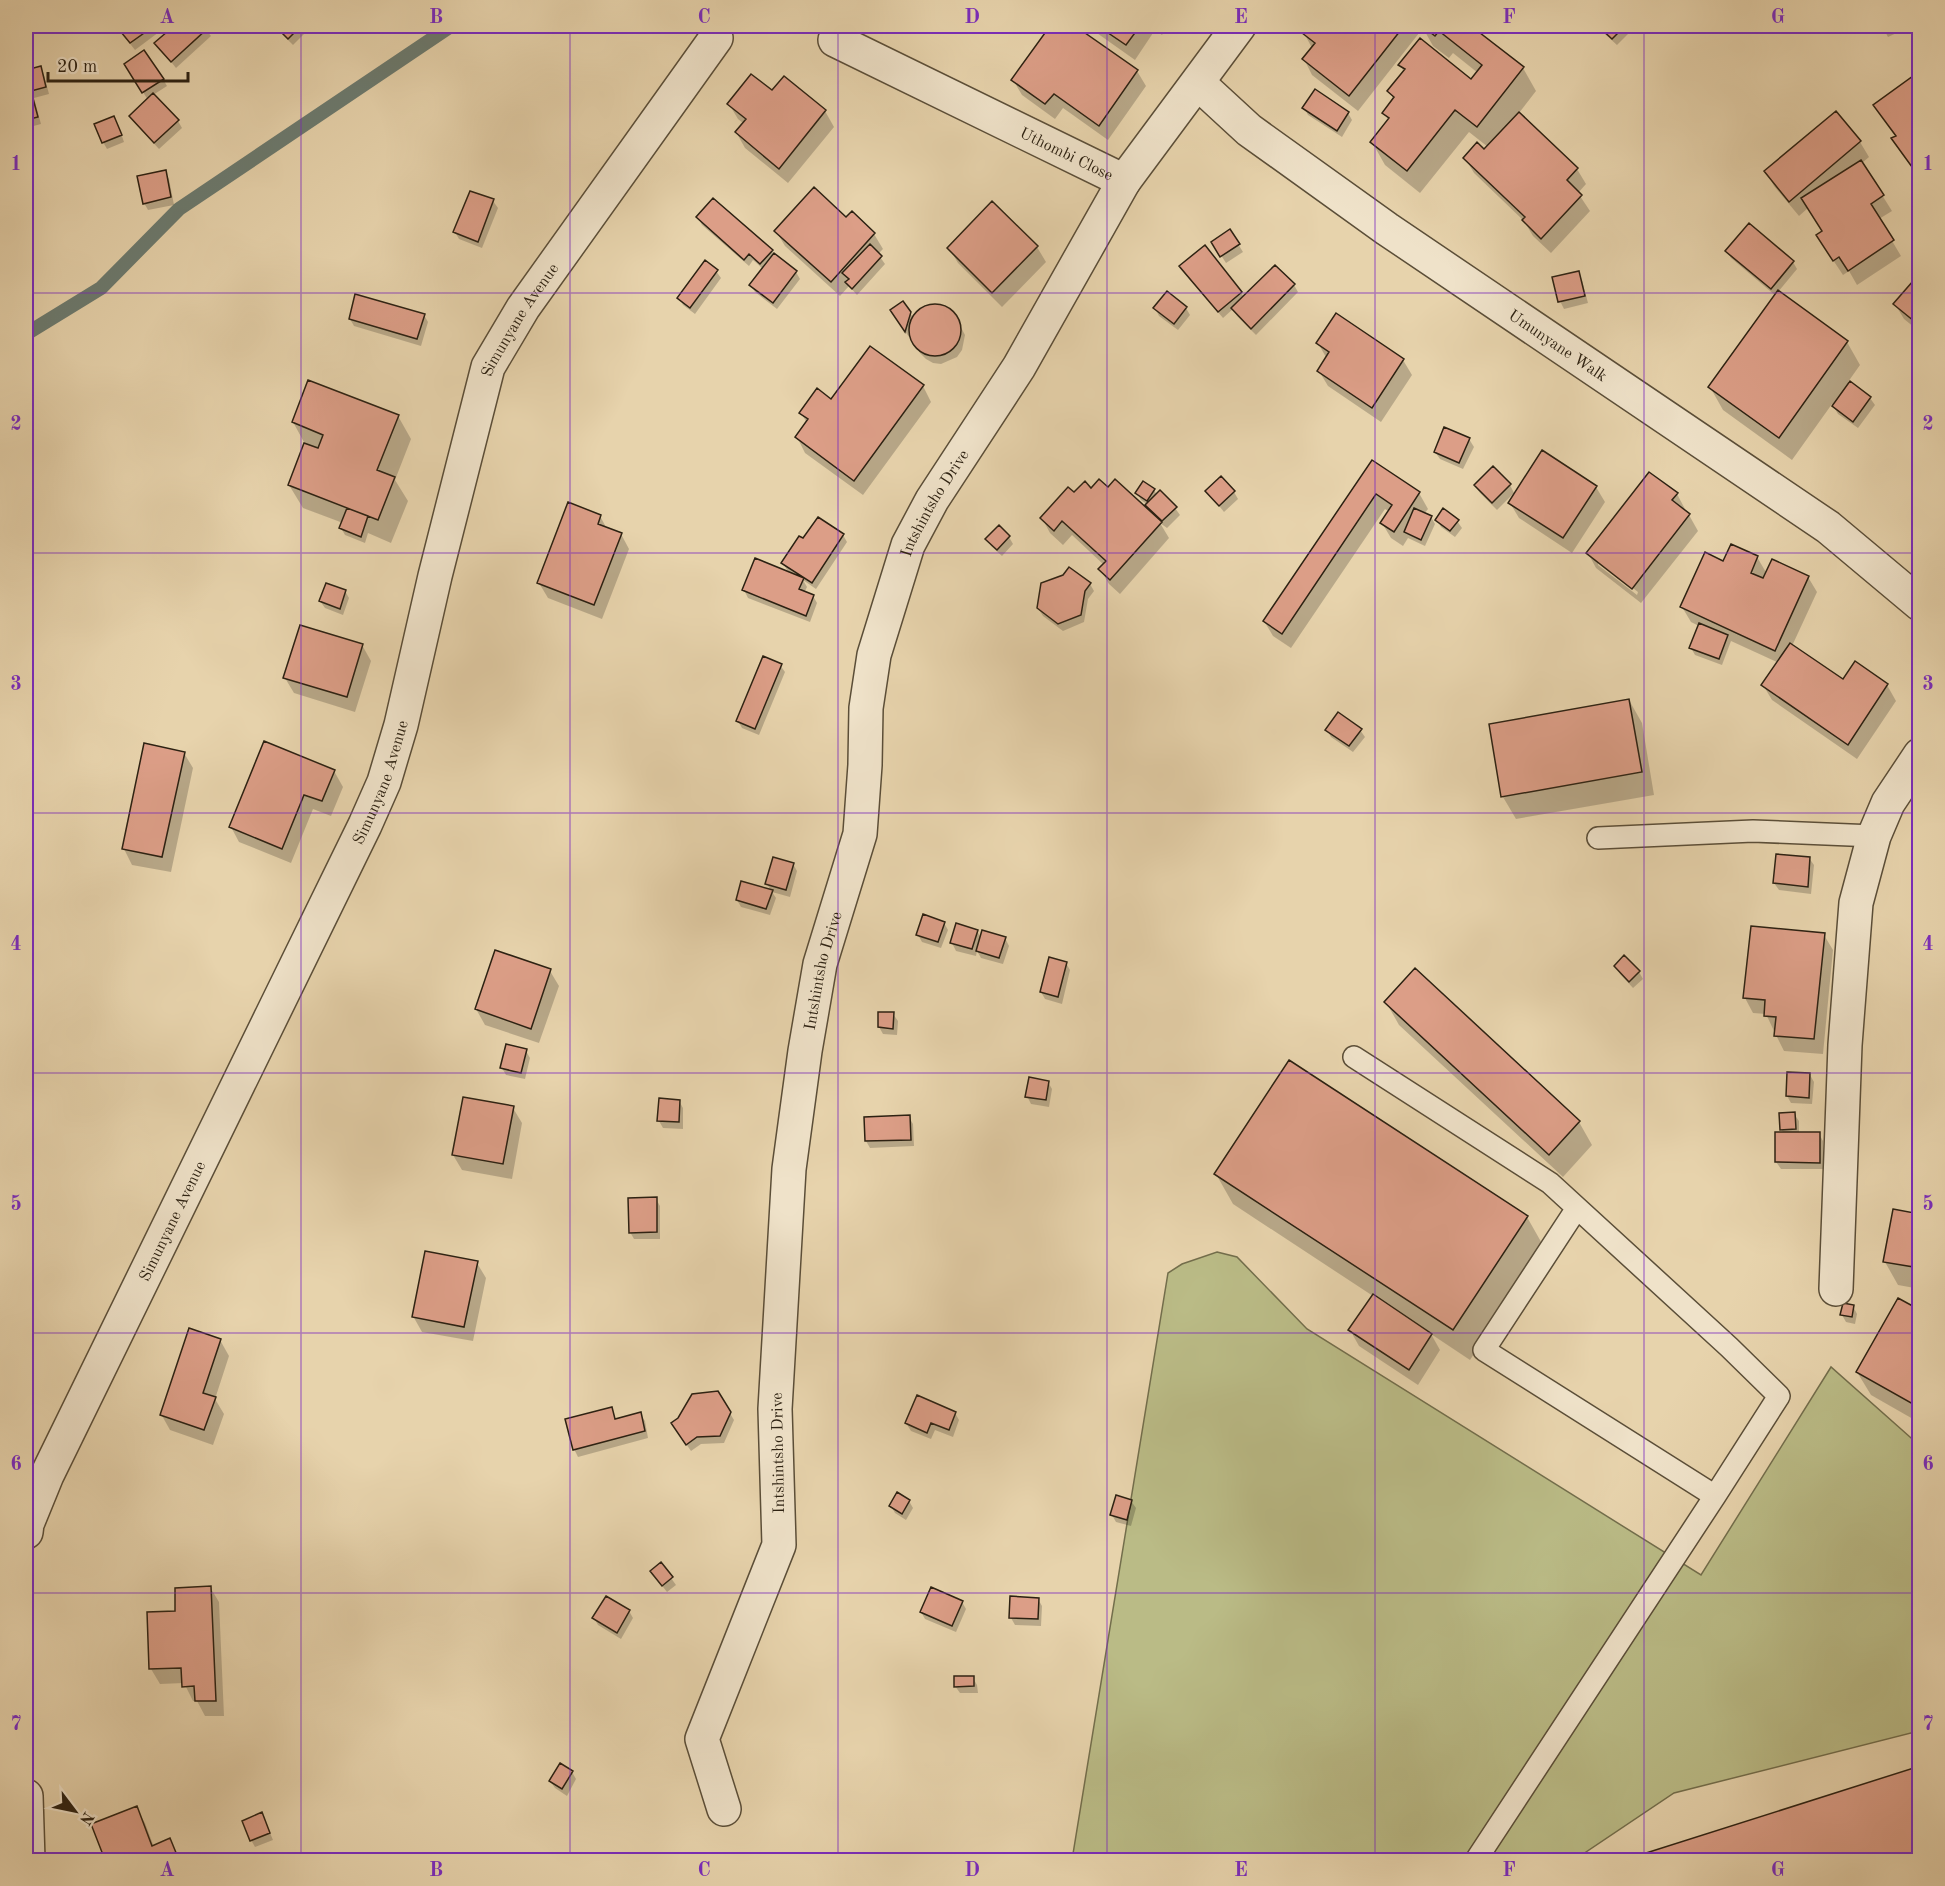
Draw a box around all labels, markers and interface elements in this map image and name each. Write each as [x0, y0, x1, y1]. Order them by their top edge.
text: A [159, 8, 175, 28]
text: B [429, 8, 443, 28]
text: C [697, 8, 711, 28]
text: D [964, 8, 980, 28]
text: E [1234, 8, 1248, 28]
text: F [1502, 8, 1516, 28]
text: G [1771, 8, 1785, 28]
scale bar [48, 45, 188, 83]
text: 20 m [57, 58, 97, 76]
street label: Uthombi Close [1017, 125, 1115, 184]
text: 1 [10, 155, 22, 175]
text: 1 [1922, 155, 1934, 175]
street label: Simunyane Avenue [480, 261, 562, 378]
street label: Umunyane Walk [1505, 308, 1609, 385]
text: 2 [10, 415, 22, 435]
text: 2 [1922, 415, 1934, 435]
street label: Intshintsho Drive [899, 447, 973, 559]
text: 3 [10, 675, 22, 695]
text: 3 [1922, 675, 1934, 695]
street label: Simunyane Avenue [351, 719, 412, 848]
street label: Intshintsho Drive [803, 910, 846, 1031]
text: 4 [10, 935, 22, 955]
text: 4 [1922, 935, 1934, 955]
street label: Simunyane Avenue [137, 1159, 209, 1284]
text: 5 [10, 1194, 22, 1215]
text: 5 [1922, 1194, 1934, 1215]
street label: Intshintsho Drive [770, 1392, 788, 1514]
text: 6 [10, 1455, 22, 1475]
text: 6 [1922, 1455, 1934, 1475]
text: 7 [10, 1715, 22, 1735]
text: 7 [1922, 1715, 1934, 1735]
north arrow [45, 1781, 105, 1841]
text: N [76, 1808, 96, 1828]
text: A [159, 1861, 175, 1881]
text: B [429, 1861, 443, 1881]
text: C [697, 1861, 711, 1881]
text: D [964, 1861, 980, 1881]
text: E [1234, 1861, 1248, 1881]
text: F [1502, 1861, 1516, 1881]
text: G [1771, 1861, 1785, 1881]

